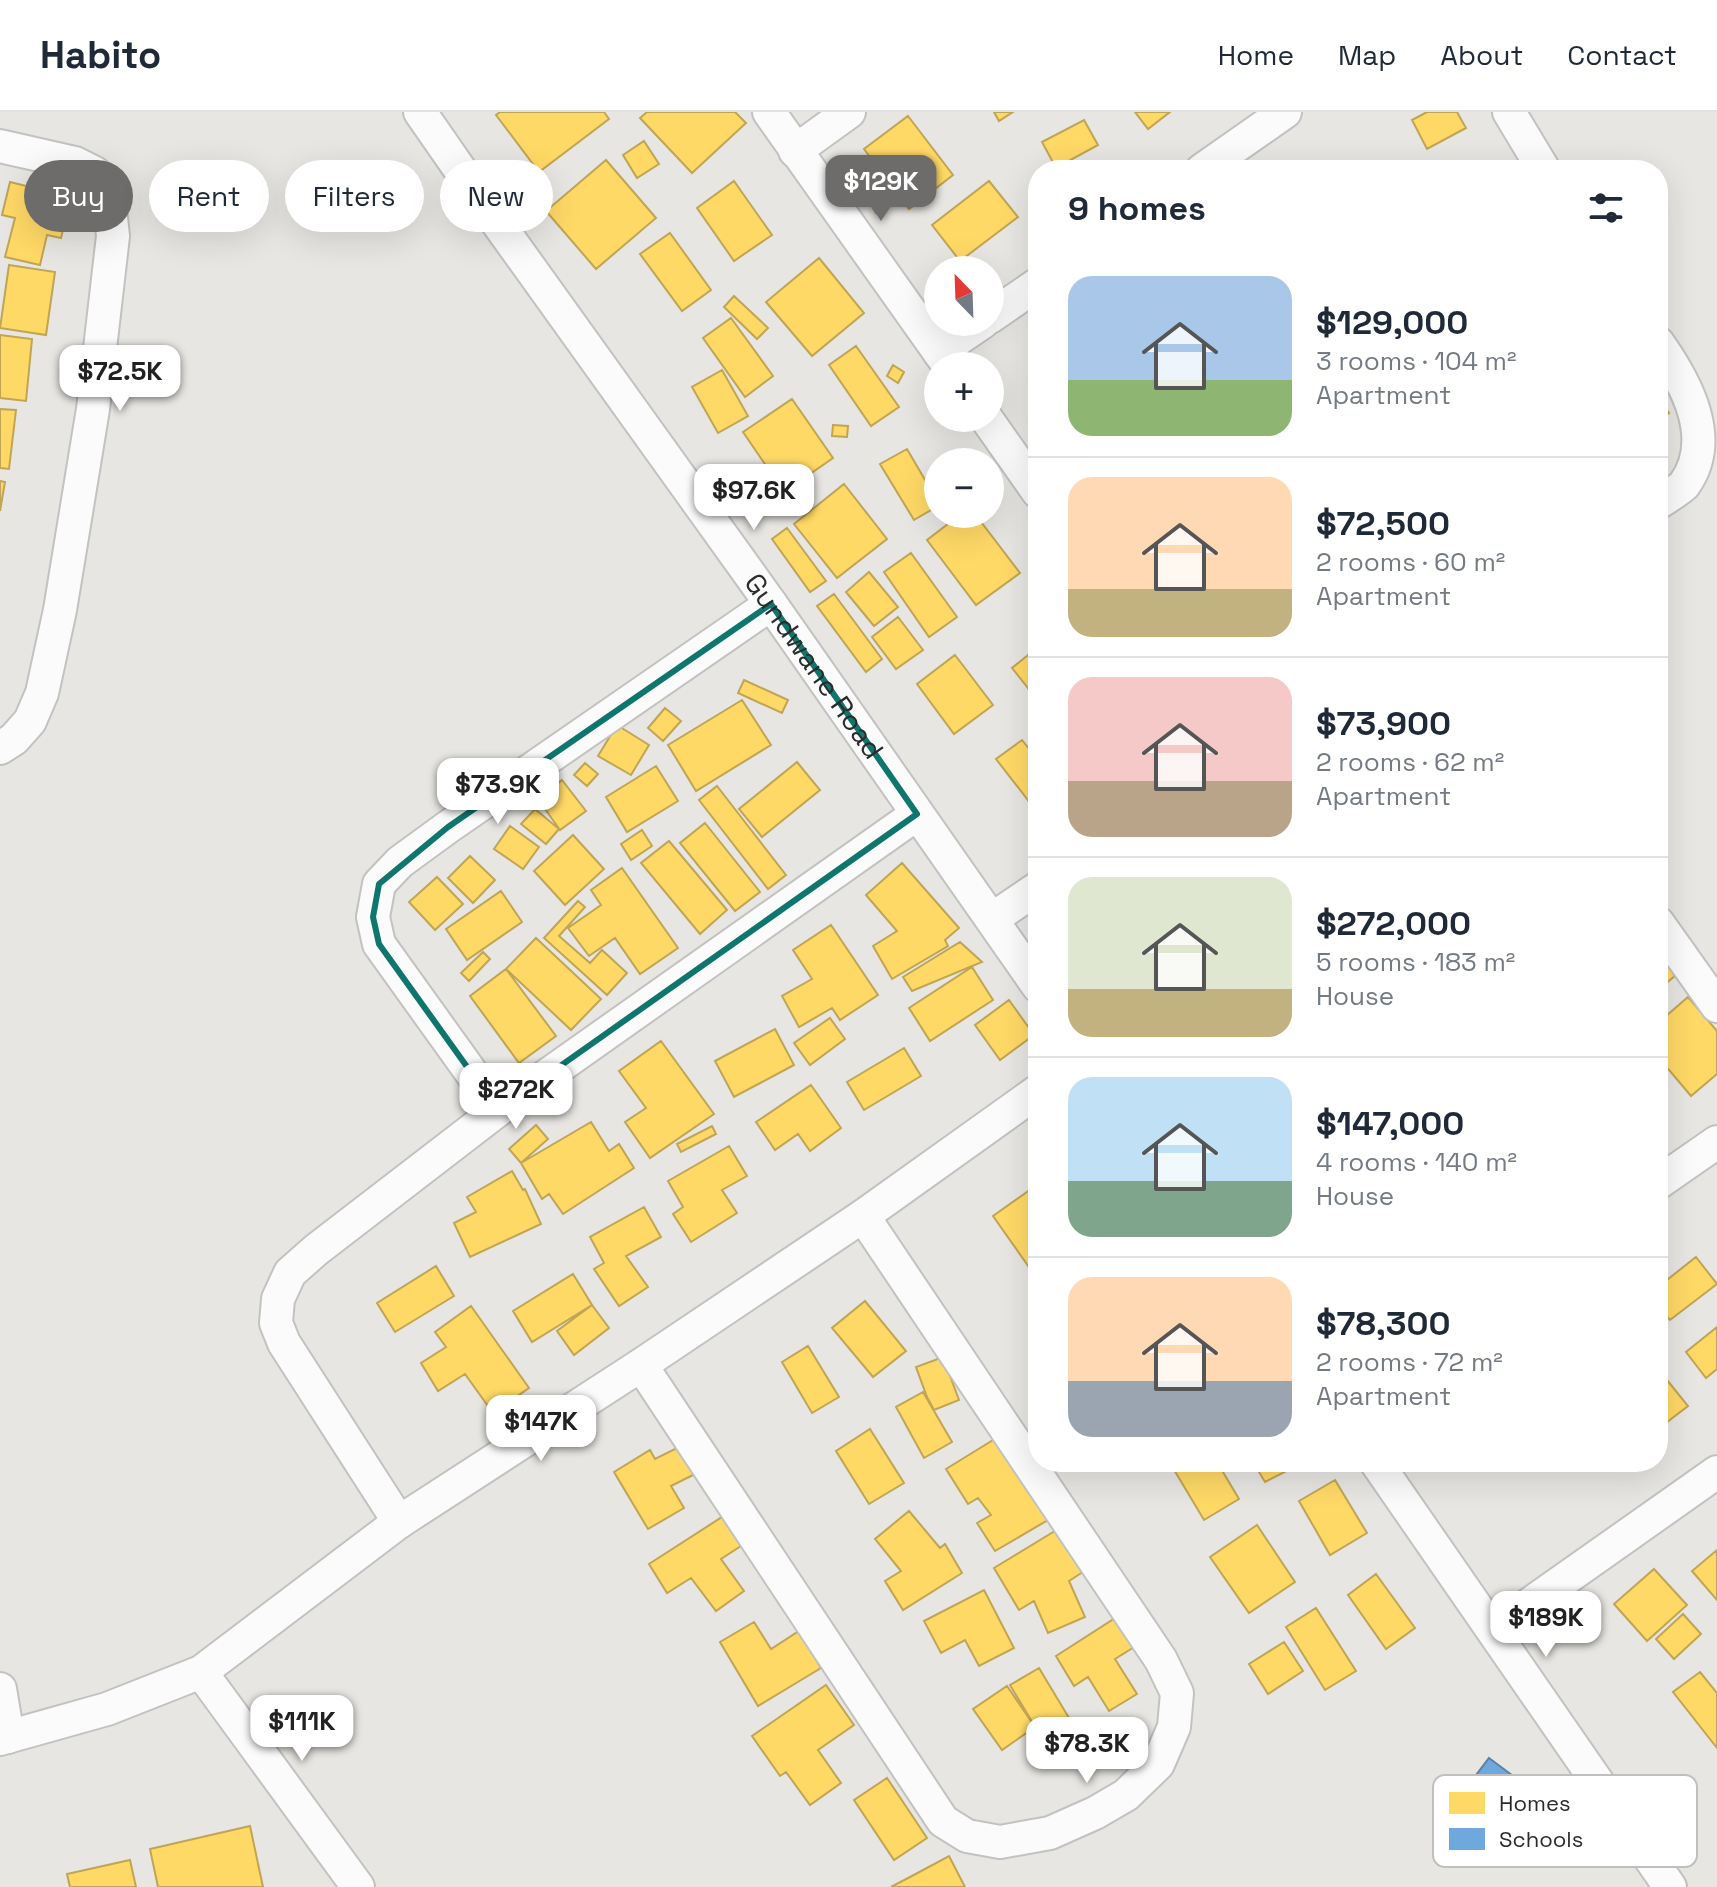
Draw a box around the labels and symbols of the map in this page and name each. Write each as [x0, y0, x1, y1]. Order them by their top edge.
pin: $129K [825, 155, 937, 223]
north arrow [924, 256, 1004, 336]
pin: $72.5K [55, 345, 185, 413]
pin: $97.6K [689, 464, 819, 532]
street label: Gundwane Road [737, 566, 892, 766]
pin: $73.9K [433, 758, 563, 826]
pin: $272K [460, 1063, 572, 1131]
pin: $147K [485, 1395, 597, 1463]
pin: $189K [1490, 1591, 1602, 1659]
pin: $111K [246, 1695, 358, 1763]
pin: $78.3K [1022, 1717, 1152, 1785]
legend [1433, 1775, 1697, 1867]
text: Homes [1499, 1789, 1571, 1817]
text: Schools [1499, 1825, 1583, 1853]

